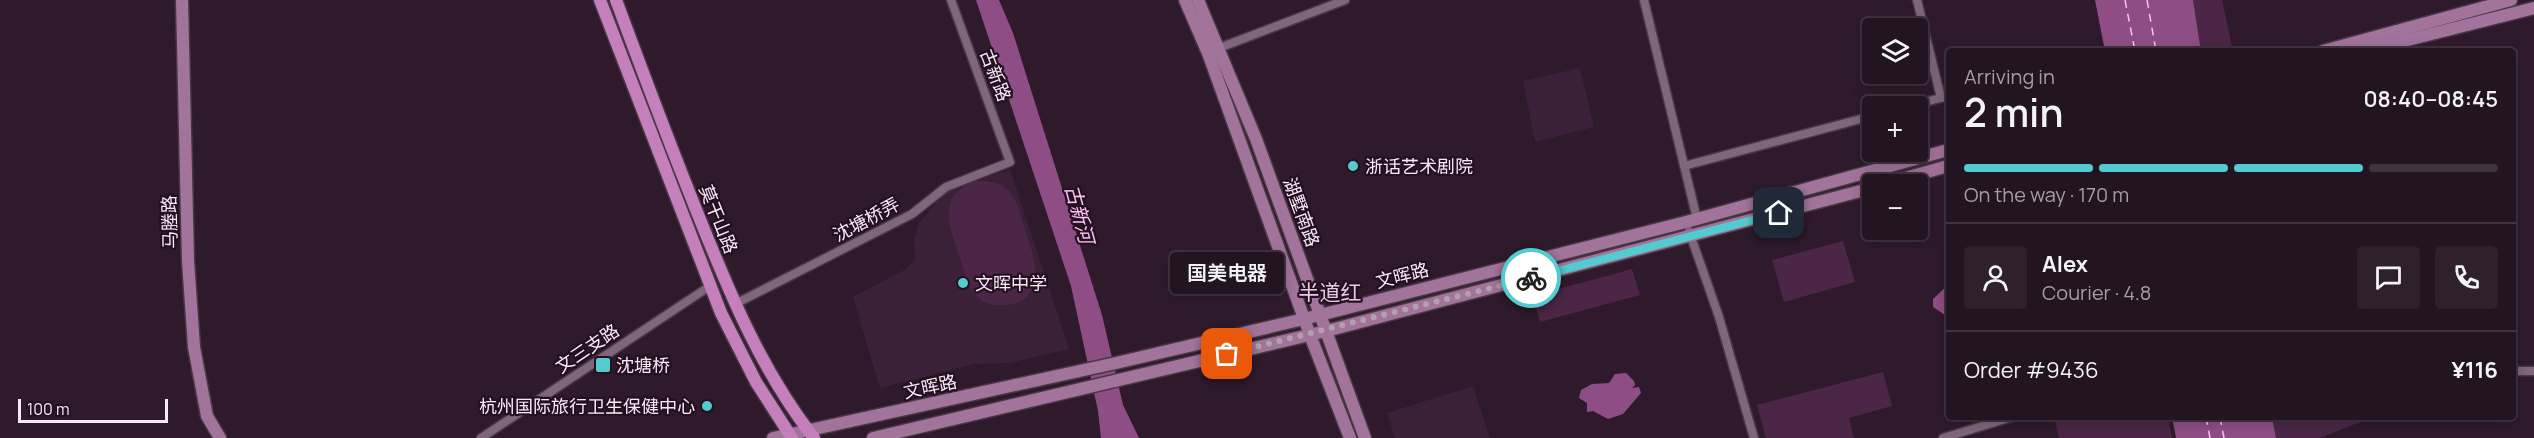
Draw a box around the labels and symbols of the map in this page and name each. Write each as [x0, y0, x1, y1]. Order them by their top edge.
street label: 古新路 [975, 45, 1017, 105]
place label: 浙话艺术剧院 [1365, 154, 1473, 178]
marker: 浙话艺术剧院 [1346, 159, 1360, 173]
street label: 湖墅南路 [1278, 174, 1326, 250]
street label: 莫干山路 [694, 181, 744, 257]
water label: 古新河 [1059, 182, 1102, 250]
pin [1753, 187, 1804, 238]
street label: 沈塘桥弄 [829, 192, 903, 246]
street label: 马塍路 [157, 195, 181, 249]
courier [1501, 248, 1561, 308]
callout: 国美电器 [1170, 252, 1284, 294]
street label: 文晖路 [1373, 257, 1431, 293]
place label: 文晖中学 [975, 271, 1047, 295]
marker: 文晖中学 [956, 276, 970, 290]
district label: 半道红 [1299, 278, 1362, 306]
street label: 文三支路 [550, 318, 624, 378]
pin [1201, 328, 1252, 379]
place label: 沈塘桥 [616, 353, 670, 377]
marker: 沈塘桥 [594, 356, 612, 374]
street label: 文晖路 [901, 369, 959, 403]
place label: 杭州国际旅行卫生保健中心 [479, 394, 695, 418]
scale bar [18, 396, 168, 424]
marker: 杭州国际旅行卫生保健中心 [700, 399, 714, 413]

